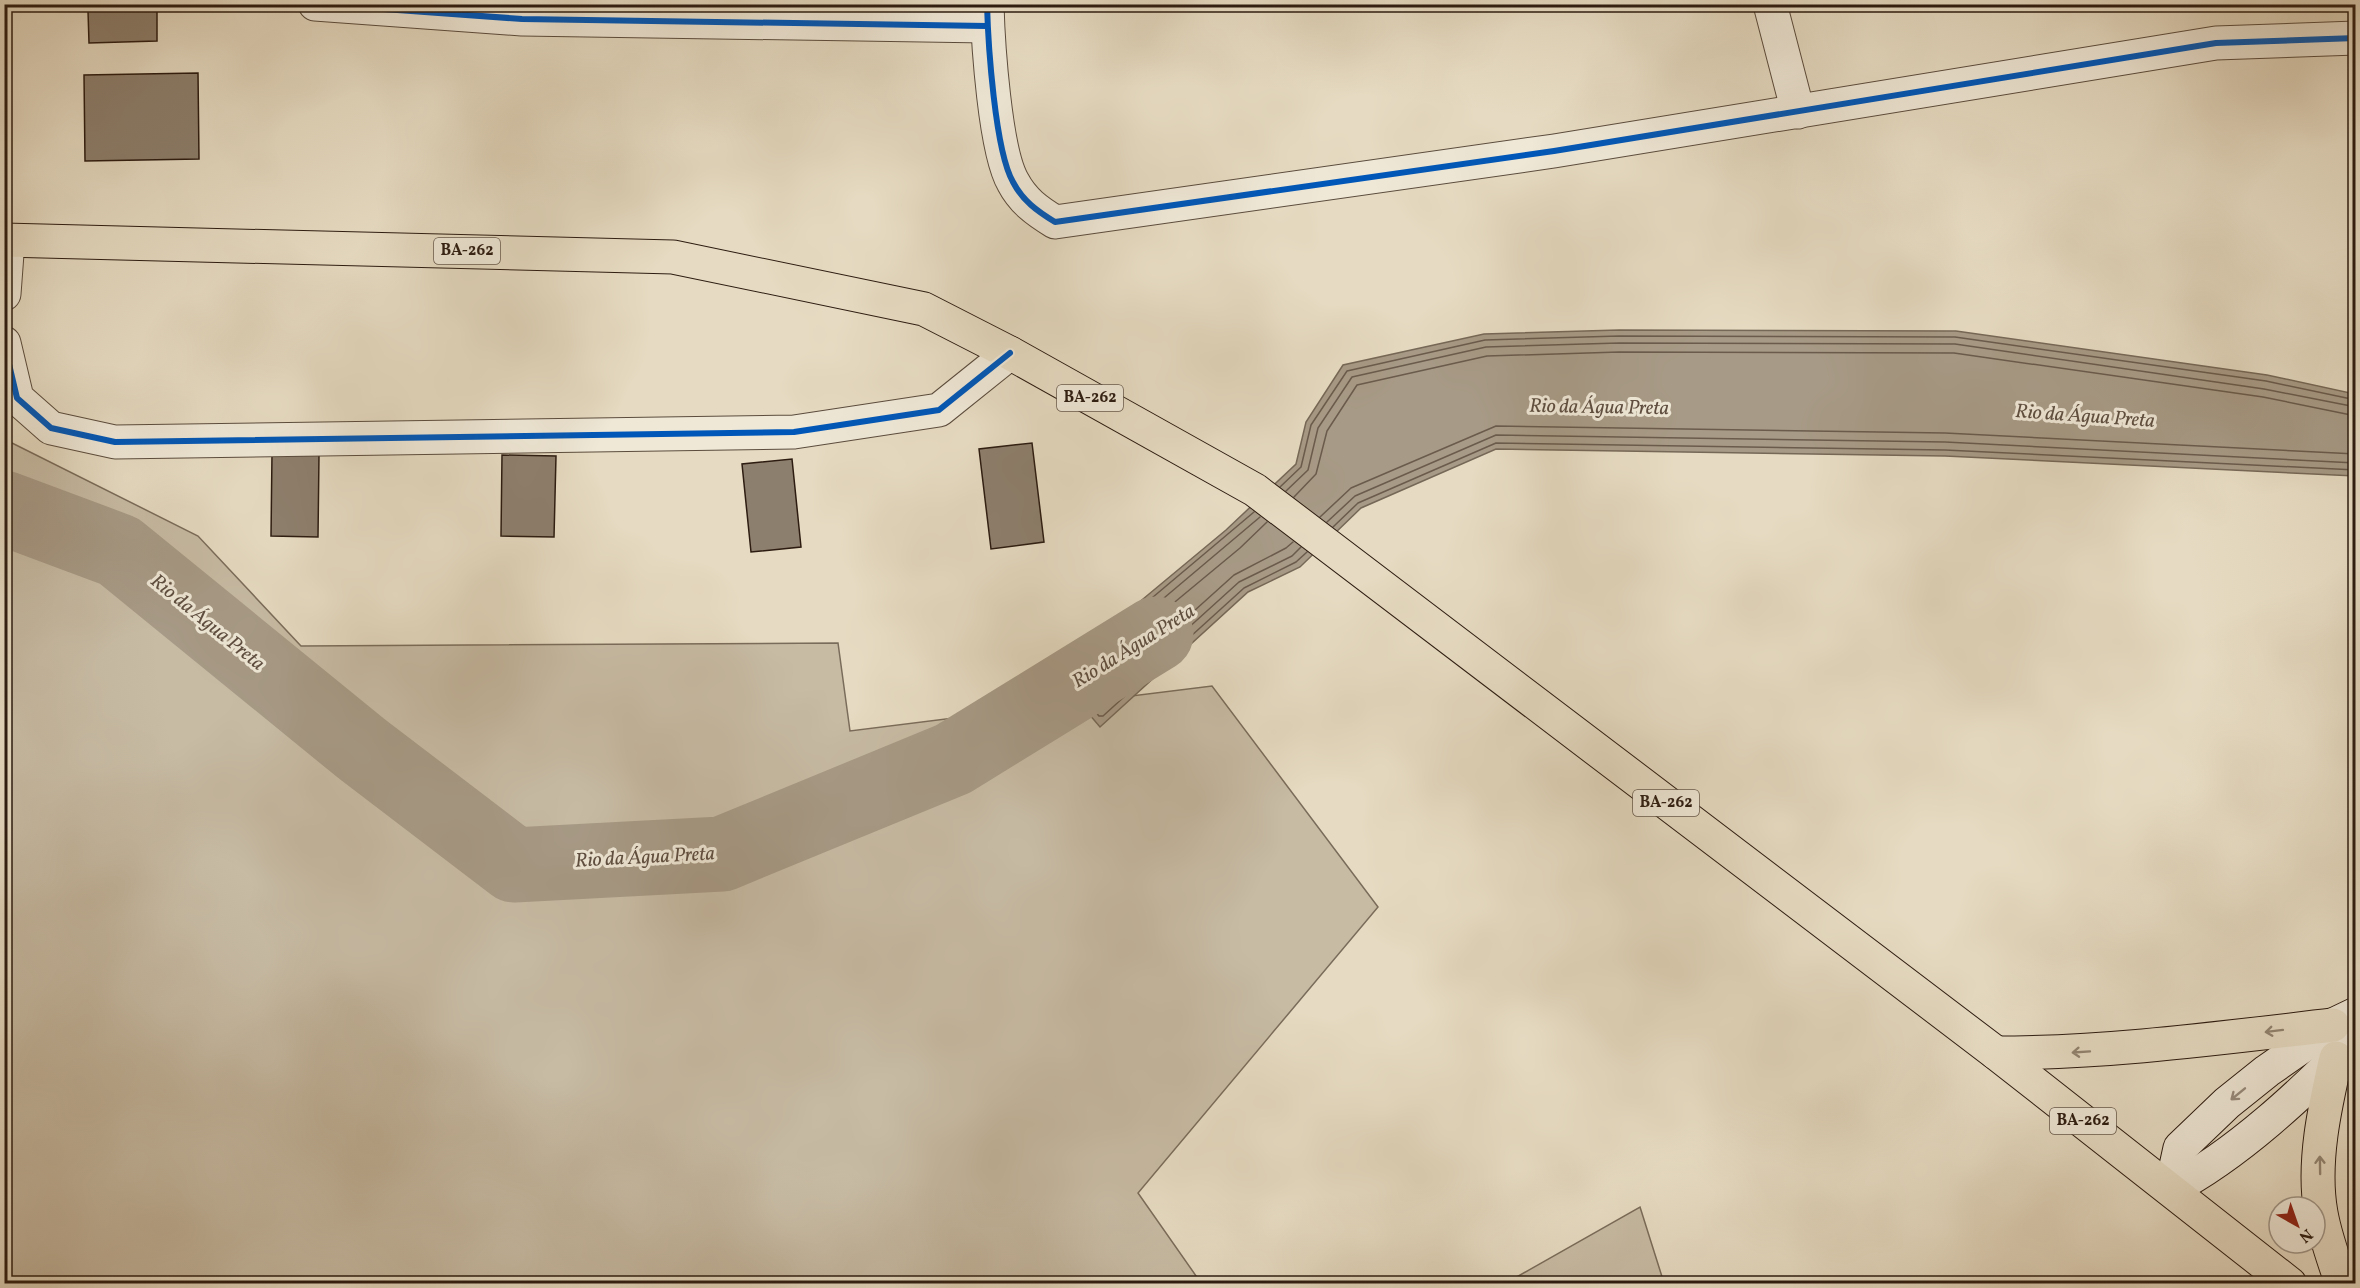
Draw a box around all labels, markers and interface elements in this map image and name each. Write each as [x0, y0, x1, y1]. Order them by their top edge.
road number: BA-262 [434, 238, 500, 264]
road number: BA-262 [1057, 385, 1123, 411]
water label: Rio da Água Preta [1529, 393, 1669, 423]
water label: Rio da Água Preta [2014, 398, 2156, 436]
water label: Rio da Água Preta [144, 568, 270, 678]
water label: Rio da Água Preta [1067, 598, 1201, 696]
road number: BA-262 [1633, 790, 1699, 816]
water label: Rio da Água Preta [574, 840, 716, 876]
one-way arrow [2265, 1026, 2285, 1037]
one-way arrow [2071, 1047, 2091, 1058]
one-way arrow [2231, 1087, 2247, 1100]
road number: BA-262 [2050, 1108, 2116, 1134]
one-way arrow [2314, 1156, 2325, 1176]
north arrow [2267, 1195, 2327, 1255]
text: N [2294, 1223, 2317, 1247]

